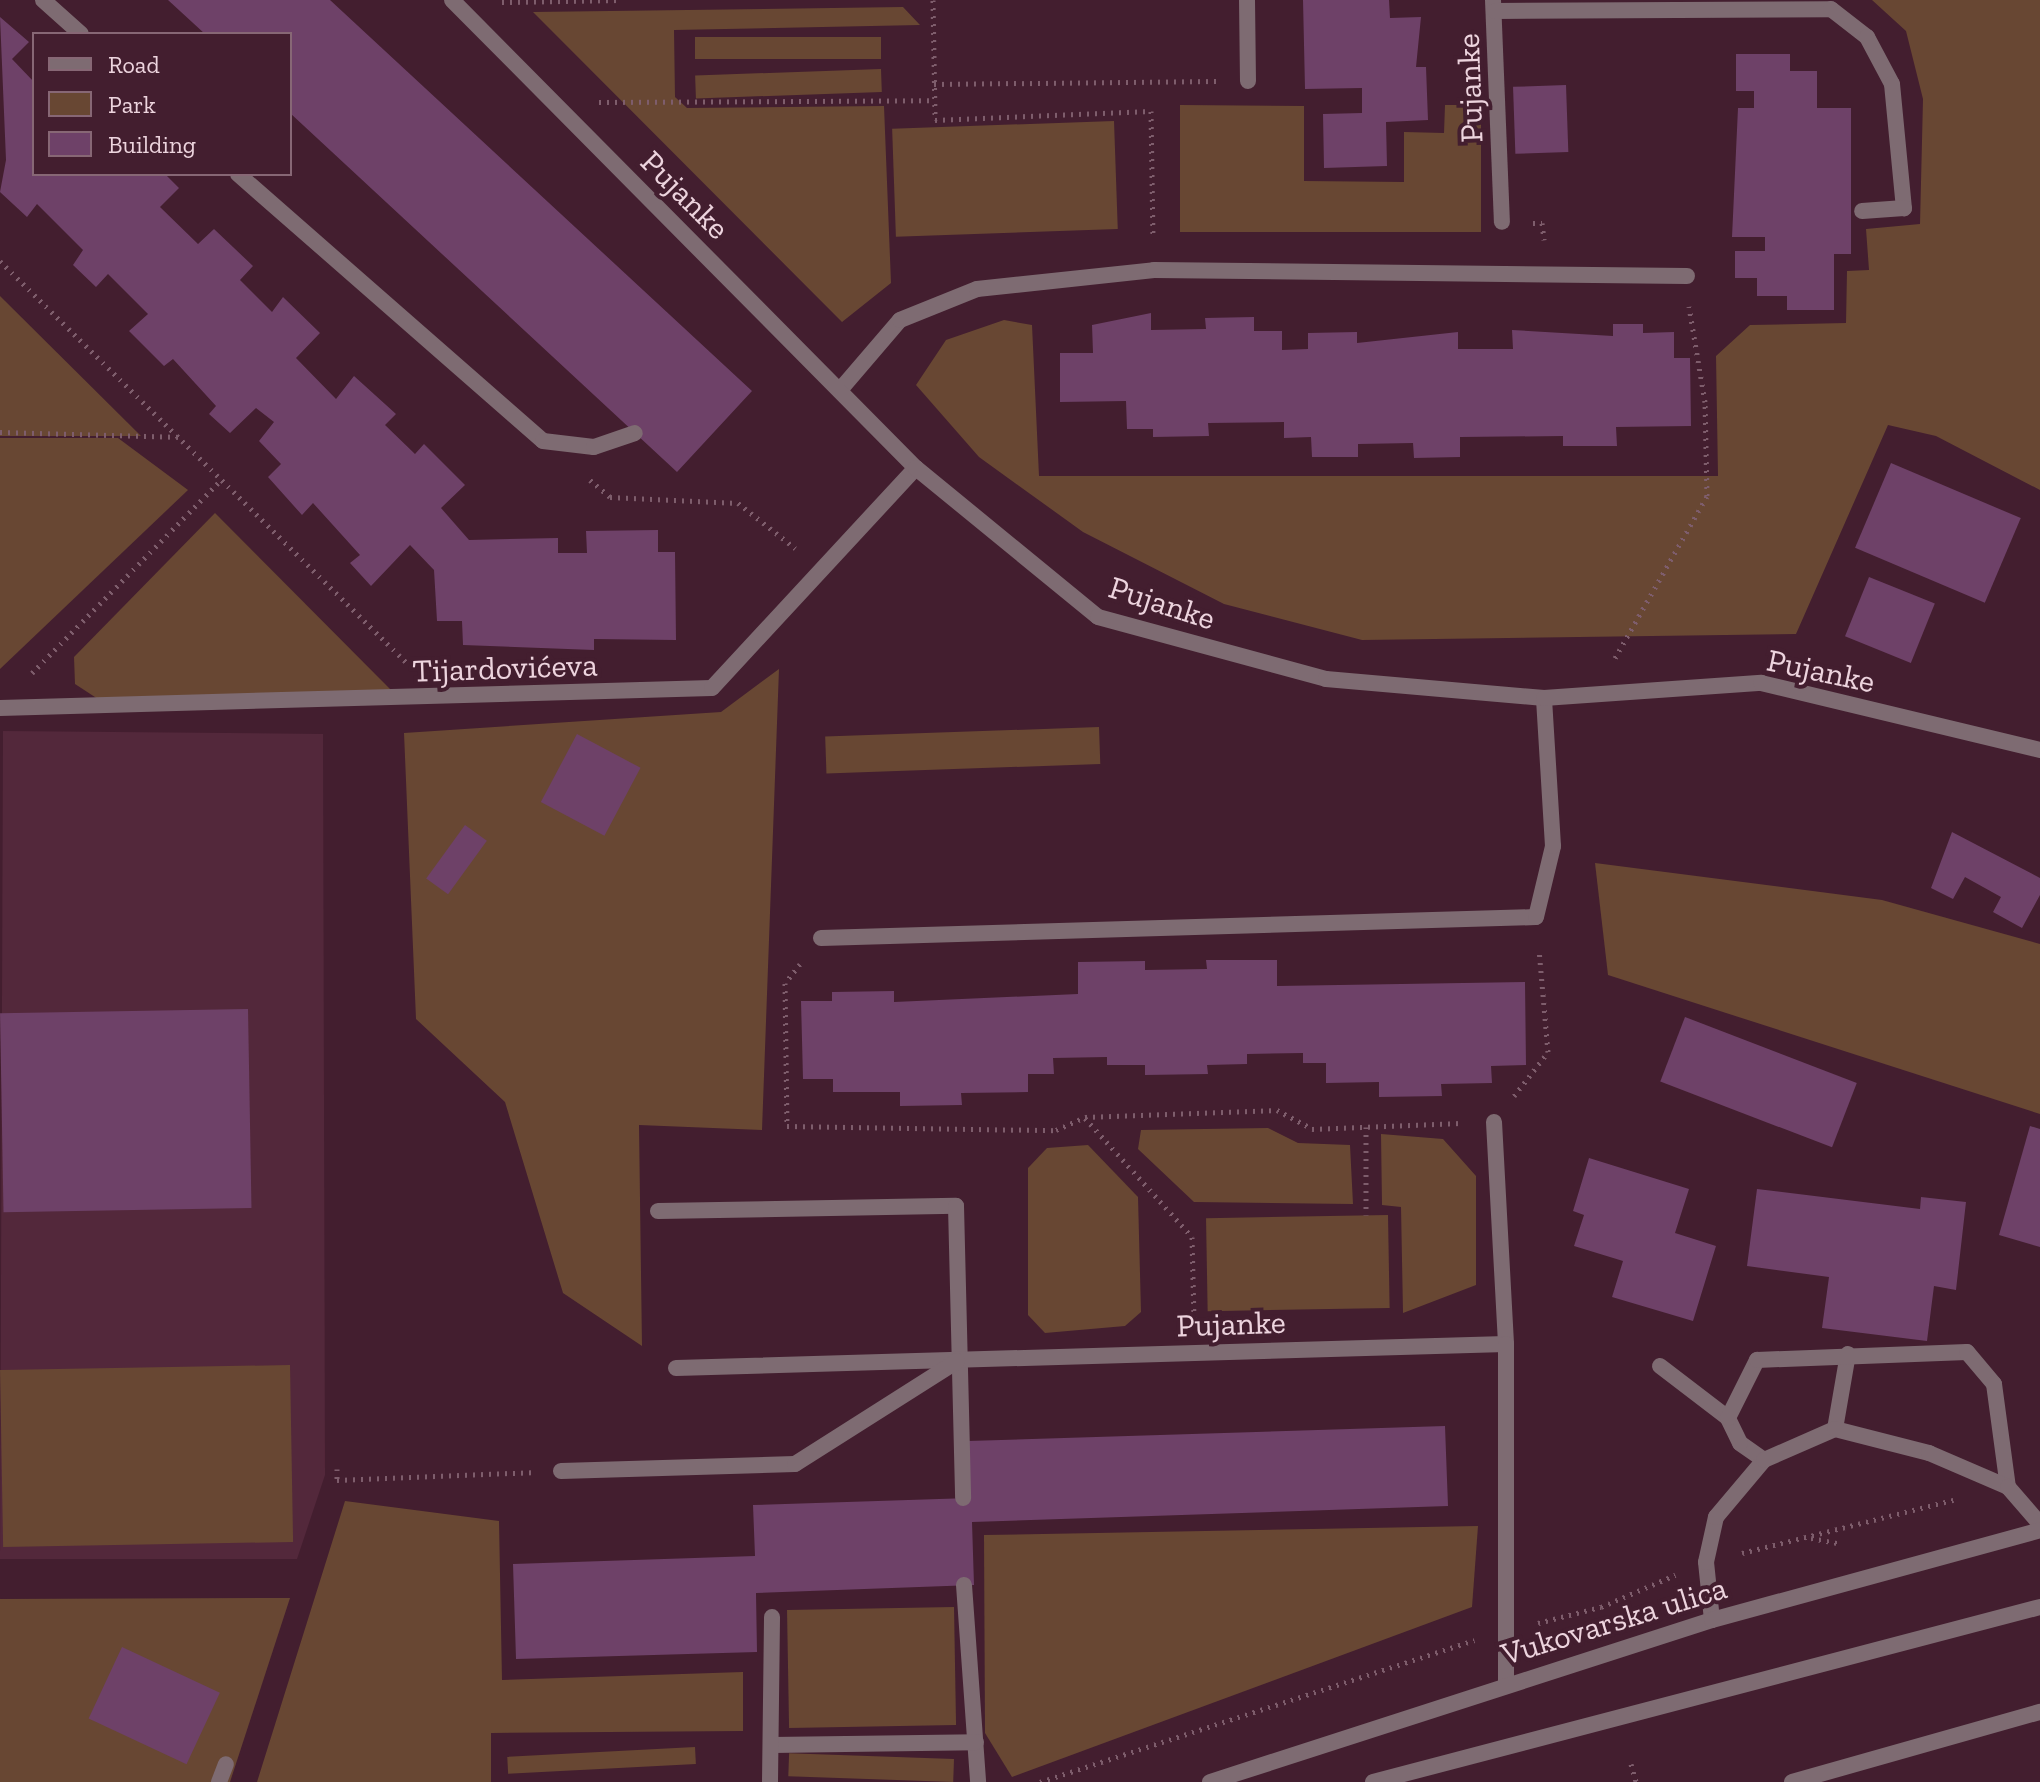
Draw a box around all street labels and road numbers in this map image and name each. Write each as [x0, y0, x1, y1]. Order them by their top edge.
street label: Pujanke [1449, 33, 1491, 143]
street label: Pujanke [633, 143, 737, 247]
street label: Pujanke [1104, 568, 1220, 638]
street label: Pujanke [1764, 641, 1878, 701]
street label: Tijardovićeva [412, 646, 598, 690]
street label: Pujanke [1176, 1303, 1286, 1345]
street label: Vukovarska ulica [1497, 1568, 1731, 1674]

